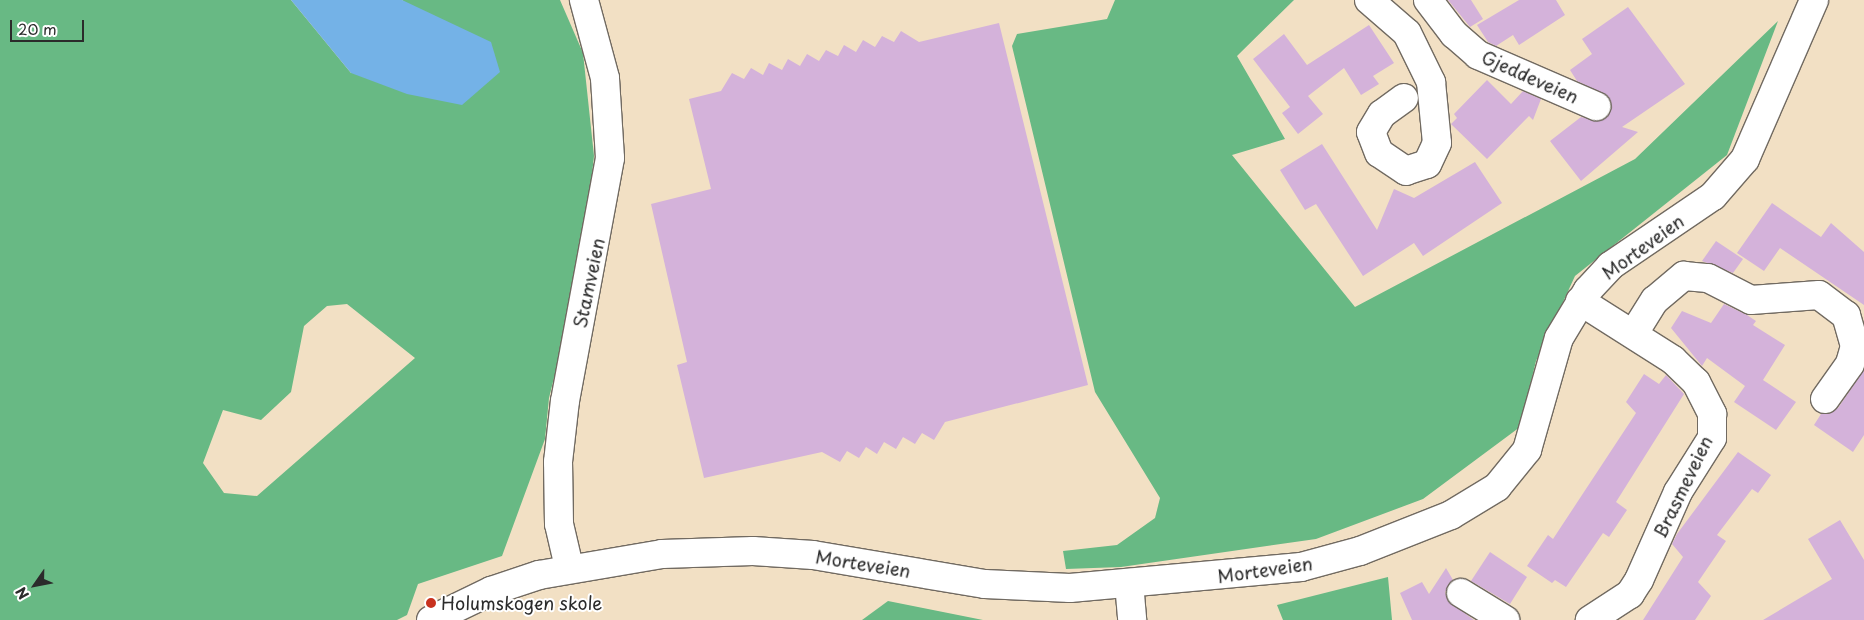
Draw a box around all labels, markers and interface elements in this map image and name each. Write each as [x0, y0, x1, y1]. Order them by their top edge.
scale bar [12, 10, 86, 42]
text: 20 m [18, 17, 57, 40]
street label: Gjeddeveien [1478, 46, 1582, 108]
street label: Morteveien [1598, 210, 1688, 284]
street label: Stamveien [569, 236, 609, 330]
street label: Brasmeveien [1649, 433, 1717, 541]
street label: Morteveien [814, 546, 912, 582]
street label: Morteveien [1216, 553, 1314, 587]
north arrow [10, 560, 60, 610]
text: N [10, 583, 34, 604]
place label: Holumskogen skole [441, 592, 604, 614]
marker: Holumskogen skole [425, 597, 437, 609]

